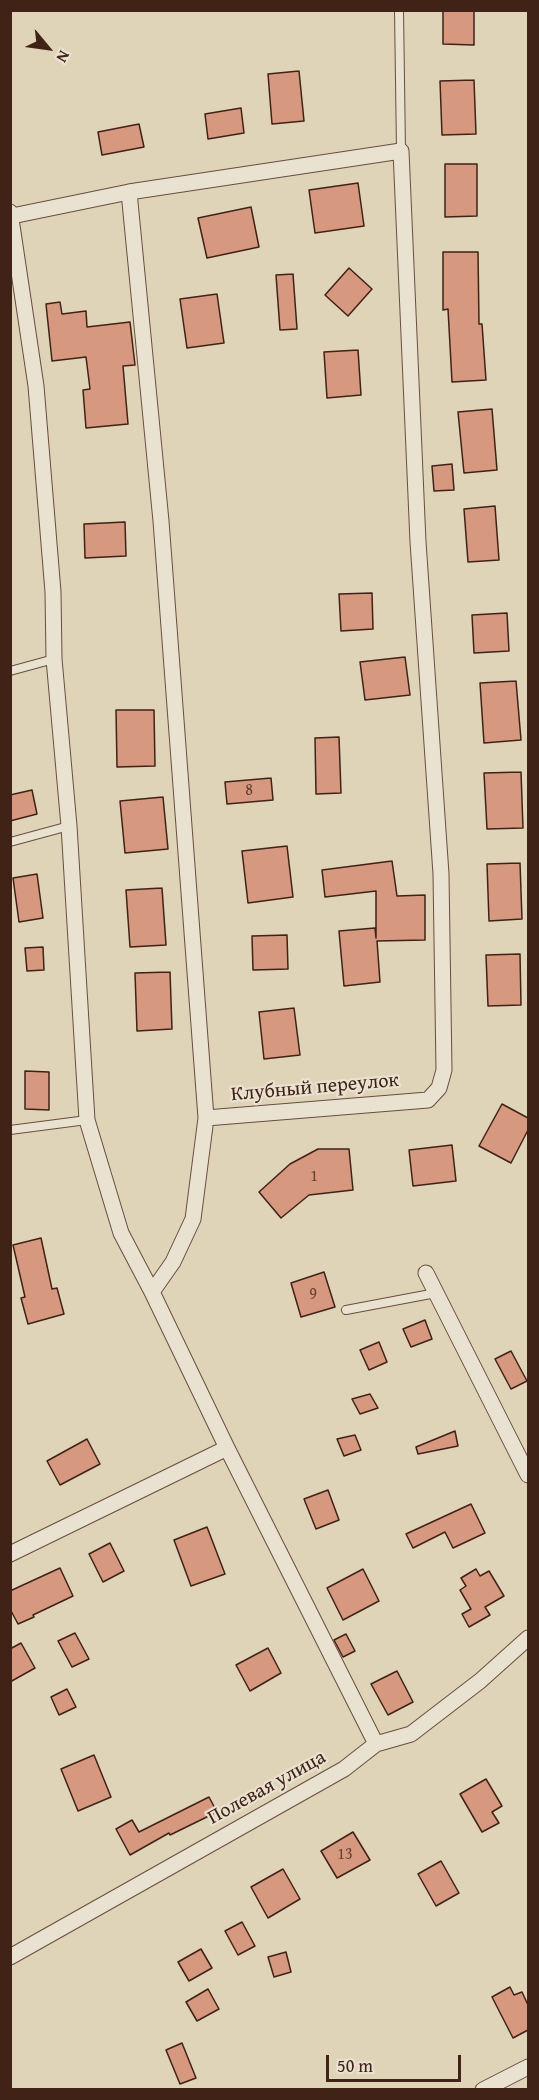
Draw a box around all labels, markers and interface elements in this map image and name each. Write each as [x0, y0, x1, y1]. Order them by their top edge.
north arrow [18, 18, 78, 78]
text: N [51, 46, 77, 67]
house number: 8 [245, 781, 253, 801]
street label: Клубный переулок [230, 1069, 400, 1107]
house number: 1 [310, 1167, 318, 1187]
house number: 9 [309, 1285, 317, 1305]
street label: Полевая улица [204, 1746, 330, 1830]
house number: 13 [337, 1845, 353, 1865]
scale bar [329, 2043, 464, 2081]
text: 50 m [337, 2052, 373, 2079]

